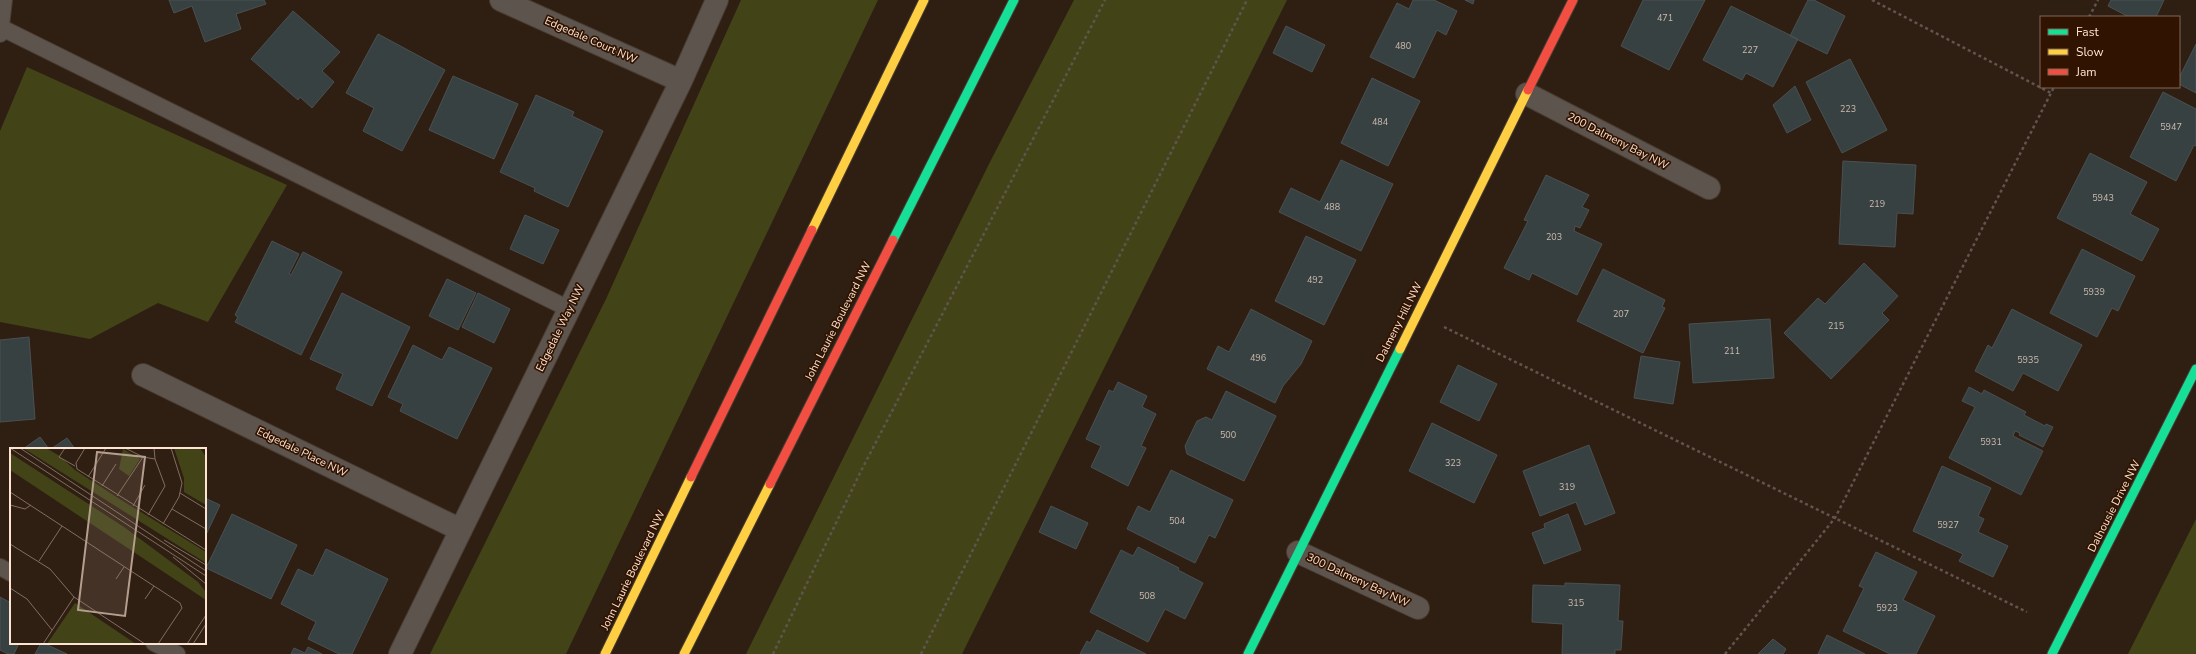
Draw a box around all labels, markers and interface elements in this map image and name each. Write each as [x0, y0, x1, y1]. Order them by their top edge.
house number: 471 [1657, 12, 1673, 24]
street label: Edgedale Court NW [542, 13, 640, 67]
legend [2040, 16, 2180, 88]
text: Fast [2076, 24, 2099, 40]
house number: 480 [1395, 40, 1411, 52]
house number: 227 [1742, 44, 1758, 56]
text: Slow [2076, 44, 2104, 60]
text: Jam [2075, 64, 2097, 80]
house number: 223 [1840, 103, 1856, 115]
street label: 200 Dalmeny Bay NW [1565, 109, 1671, 173]
house number: 484 [1372, 116, 1389, 128]
house number: 5947 [2160, 121, 2182, 133]
house number: 5943 [2092, 192, 2114, 204]
house number: 219 [1869, 198, 1885, 210]
house number: 488 [1324, 201, 1340, 213]
house number: 203 [1546, 231, 1562, 243]
street label: John Laurie Boulevard NW [801, 259, 875, 384]
house number: 492 [1307, 274, 1323, 286]
street label: Dalmeny Hill NW [1372, 280, 1426, 364]
street label: Edgedale Way NW [532, 282, 588, 374]
house number: 5939 [2083, 286, 2105, 298]
house number: 207 [1613, 308, 1629, 320]
house number: 215 [1828, 320, 1844, 332]
house number: 211 [1724, 345, 1740, 357]
house number: 496 [1250, 352, 1266, 364]
house number: 5935 [2017, 354, 2039, 366]
street label: Edgedale Place NW [254, 424, 350, 480]
house number: 500 [1220, 429, 1236, 441]
house number: 5931 [1980, 436, 2002, 448]
inset map [10, 448, 206, 644]
house number: 323 [1445, 457, 1461, 469]
street label: Dalhousie Drive NW [2084, 457, 2144, 555]
house number: 319 [1559, 481, 1575, 493]
street label: John Laurie Boulevard NW [597, 508, 669, 633]
house number: 504 [1169, 515, 1186, 527]
house number: 5927 [1937, 519, 1959, 531]
street label: 300 Dalmeny Bay NW [1304, 550, 1412, 610]
house number: 508 [1139, 590, 1155, 602]
house number: 315 [1568, 597, 1584, 609]
house number: 5923 [1876, 602, 1898, 614]

